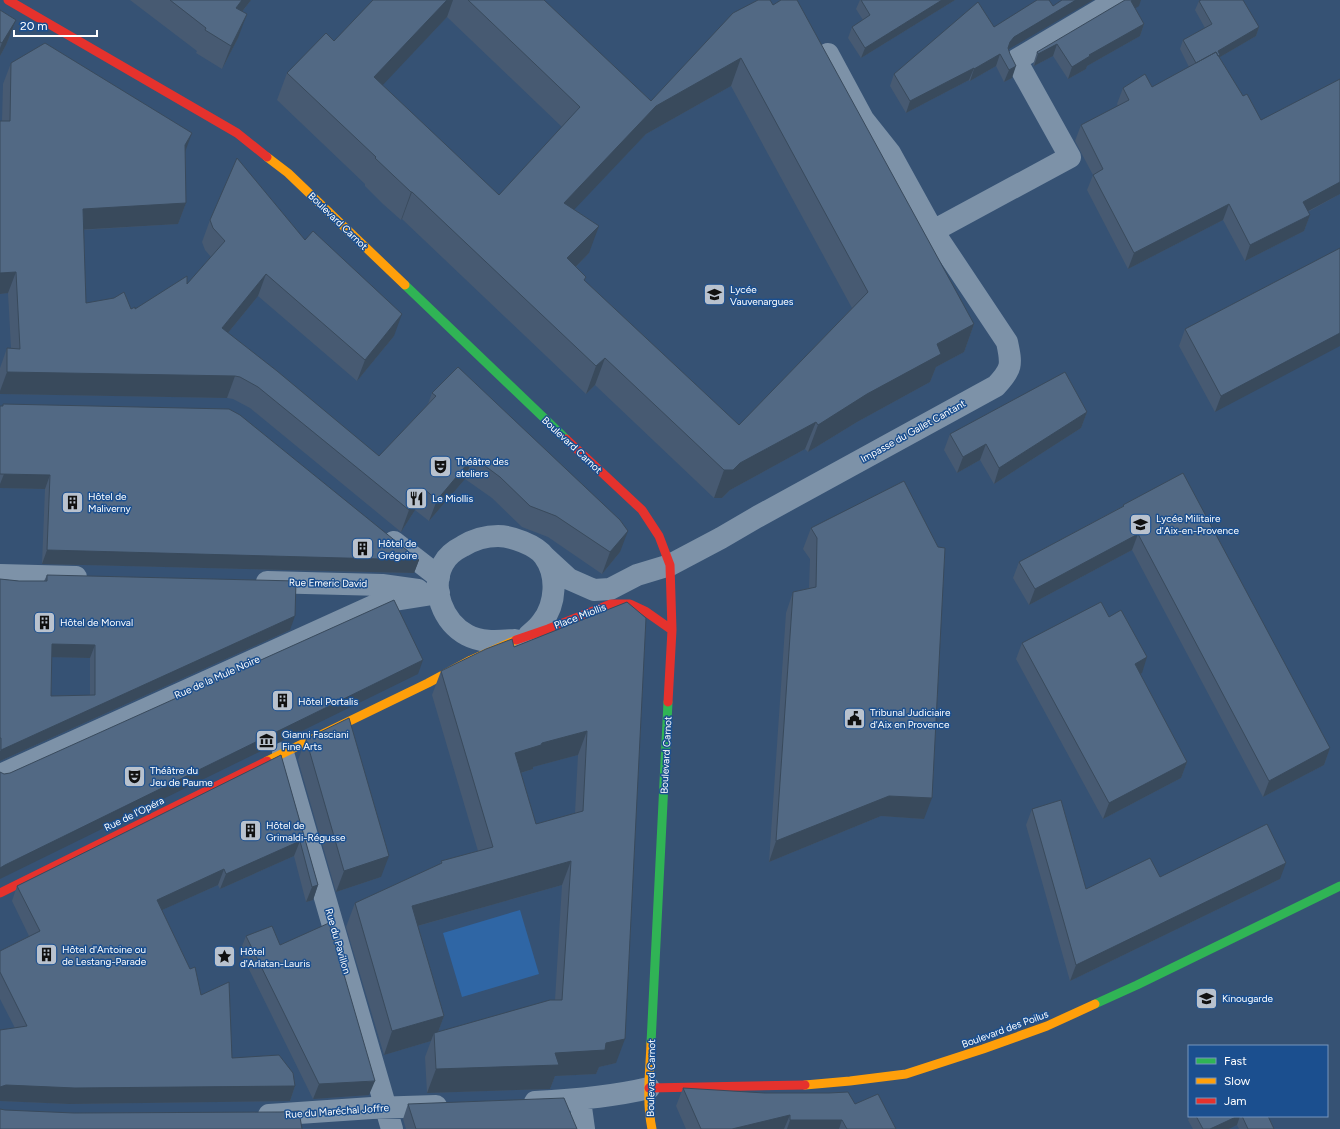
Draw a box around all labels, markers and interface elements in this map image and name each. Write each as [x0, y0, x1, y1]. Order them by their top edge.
scale bar [14, 12, 97, 38]
text: 20 m [20, 19, 48, 33]
street label: Boulevard Carnot [306, 189, 371, 253]
school or university icon: Lycée Vauvenargues [701, 282, 727, 308]
place label: Lycée Vauvenargues [730, 283, 794, 308]
street label: Impasse du Gallet Cantant [858, 397, 968, 465]
street label: Boulevard Carnot [539, 414, 605, 476]
theatre icon: Théâtre des ateliers [428, 454, 454, 480]
place label: Théâtre des ateliers [456, 455, 509, 480]
restaurant icon: Le Miollis [403, 485, 429, 511]
building icon: Hôtel de Maliverny [60, 489, 86, 515]
place label: Hôtel de Maliverny [88, 490, 132, 515]
place label: Le Miollis [432, 492, 473, 505]
school or university icon: Lycée Militaire d'Aix-en-Provence [1128, 511, 1154, 537]
place label: Lycée Militaire d'Aix-en-Provence [1156, 512, 1239, 537]
building icon: Hôtel de Grégoire [350, 536, 376, 562]
place label: Hôtel de Grégoire [378, 537, 418, 562]
street label: Rue Emeric David [289, 576, 368, 590]
street label: Place Miollis [552, 600, 608, 632]
building icon: Hôtel de Monval [32, 609, 58, 635]
place label: Hôtel de Monval [60, 616, 133, 629]
street label: Rue de la Mule Noire [172, 652, 262, 702]
building icon: Hôtel Portalis [269, 688, 295, 714]
place label: Hôtel Portalis [298, 695, 358, 708]
public building icon: Tribunal Judiciaire d'Aix en Provence [841, 705, 867, 731]
place label: Tribunal Judiciaire d'Aix en Provence [870, 706, 951, 731]
street label: Boulevard Carnot [657, 716, 675, 794]
museum icon: Gianni Fasciani Fine Arts [253, 727, 279, 753]
place label: Gianni Fasciani Fine Arts [282, 728, 349, 753]
theatre icon: Théâtre du Jeu de Paume [121, 763, 147, 789]
place label: Théâtre du Jeu de Paume [150, 764, 213, 789]
street label: Rue de l'Opéra [102, 794, 166, 834]
building icon: Hôtel de Grimaldi-Régusse [238, 818, 264, 844]
place label: Hôtel de Grimaldi-Régusse [266, 819, 346, 844]
street label: Rue du Pavillon [322, 907, 354, 976]
building icon: Hôtel d'Antoine ou de Lestang-Parade [34, 942, 60, 968]
place label: Hôtel d'Antoine ou de Lestang-Parade [62, 943, 147, 968]
place icon: Hôtel d'Arlatan-Lauris [212, 944, 238, 970]
place label: Hôtel d'Arlatan-Lauris [240, 945, 310, 970]
school or university icon: Kinougarde [1193, 985, 1219, 1011]
place label: Kinougarde [1222, 992, 1274, 1005]
street label: Boulevard des Poilus [960, 1007, 1051, 1051]
street label: Boulevard Carnot [644, 1039, 658, 1117]
legend [1188, 1045, 1328, 1117]
text: Fast [1224, 1054, 1247, 1068]
text: Slow [1224, 1074, 1251, 1088]
text: Jam [1224, 1094, 1247, 1108]
street label: Rue du Maréchal Joffre [285, 1101, 390, 1121]

